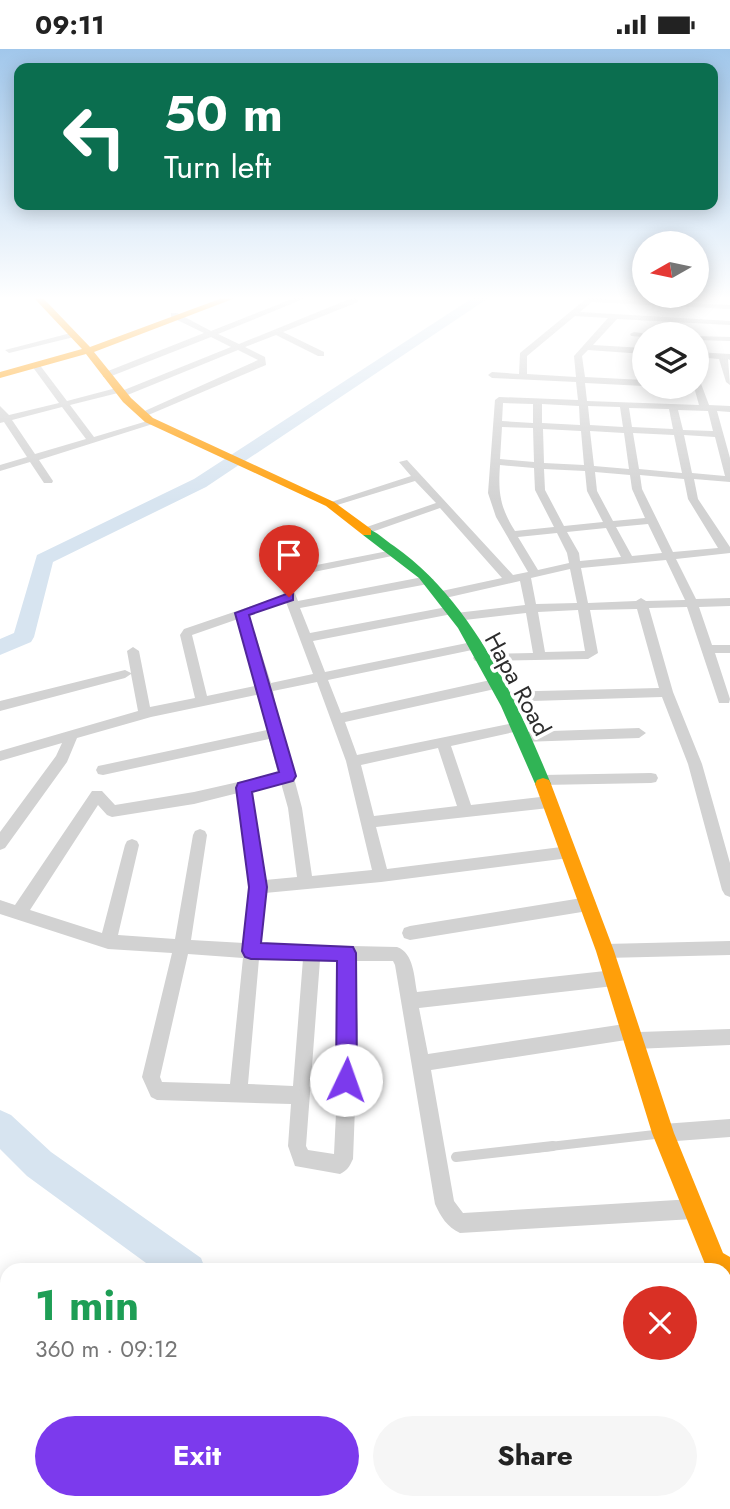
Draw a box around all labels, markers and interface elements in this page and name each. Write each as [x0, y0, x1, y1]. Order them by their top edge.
text: 09:11 [35, 6, 104, 44]
text: 50 m [164, 79, 283, 149]
icon: left [49, 91, 140, 182]
text: Turn left [164, 144, 271, 190]
north arrow [632, 231, 709, 308]
map controls [632, 231, 709, 399]
button: layers [632, 322, 709, 399]
pin [259, 525, 319, 597]
icon: arrive [270, 536, 308, 574]
street label: Hapa Road [476, 626, 560, 742]
position arrow [309, 1043, 383, 1117]
text: 1 min [35, 1275, 139, 1336]
button: close [623, 1286, 697, 1360]
text: 360 m · 09:12 [35, 1332, 178, 1366]
button: Exit [35, 1416, 359, 1496]
button: Share [373, 1416, 697, 1496]

